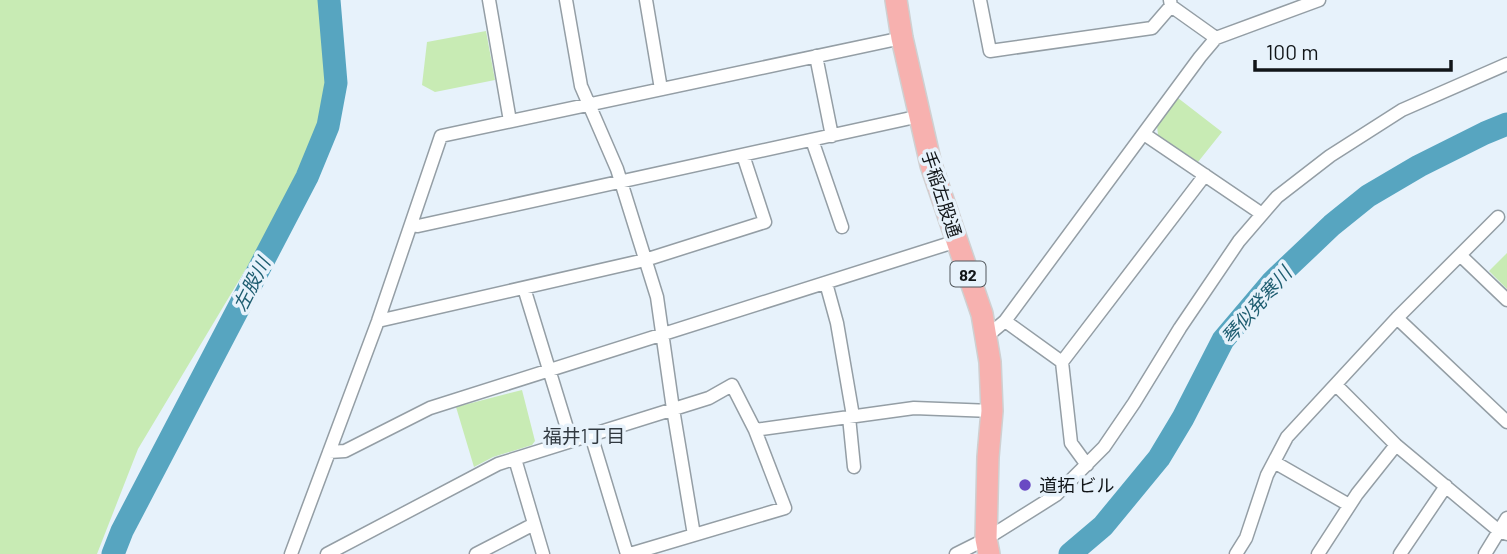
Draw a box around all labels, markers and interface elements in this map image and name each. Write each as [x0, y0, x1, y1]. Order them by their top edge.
scale bar [1255, 28, 1451, 72]
text: 100 m [1266, 39, 1319, 64]
street label: 手稲左股通 [918, 148, 966, 240]
water label: 左股川 [228, 252, 275, 315]
water label: 琴似発寒川 [1216, 260, 1297, 348]
road number: 82 [950, 262, 986, 286]
district label: 福井1丁目 [543, 424, 625, 447]
place label: 道拓 ビル [1039, 474, 1115, 496]
marker: 道拓 ビル [1017, 477, 1033, 493]

